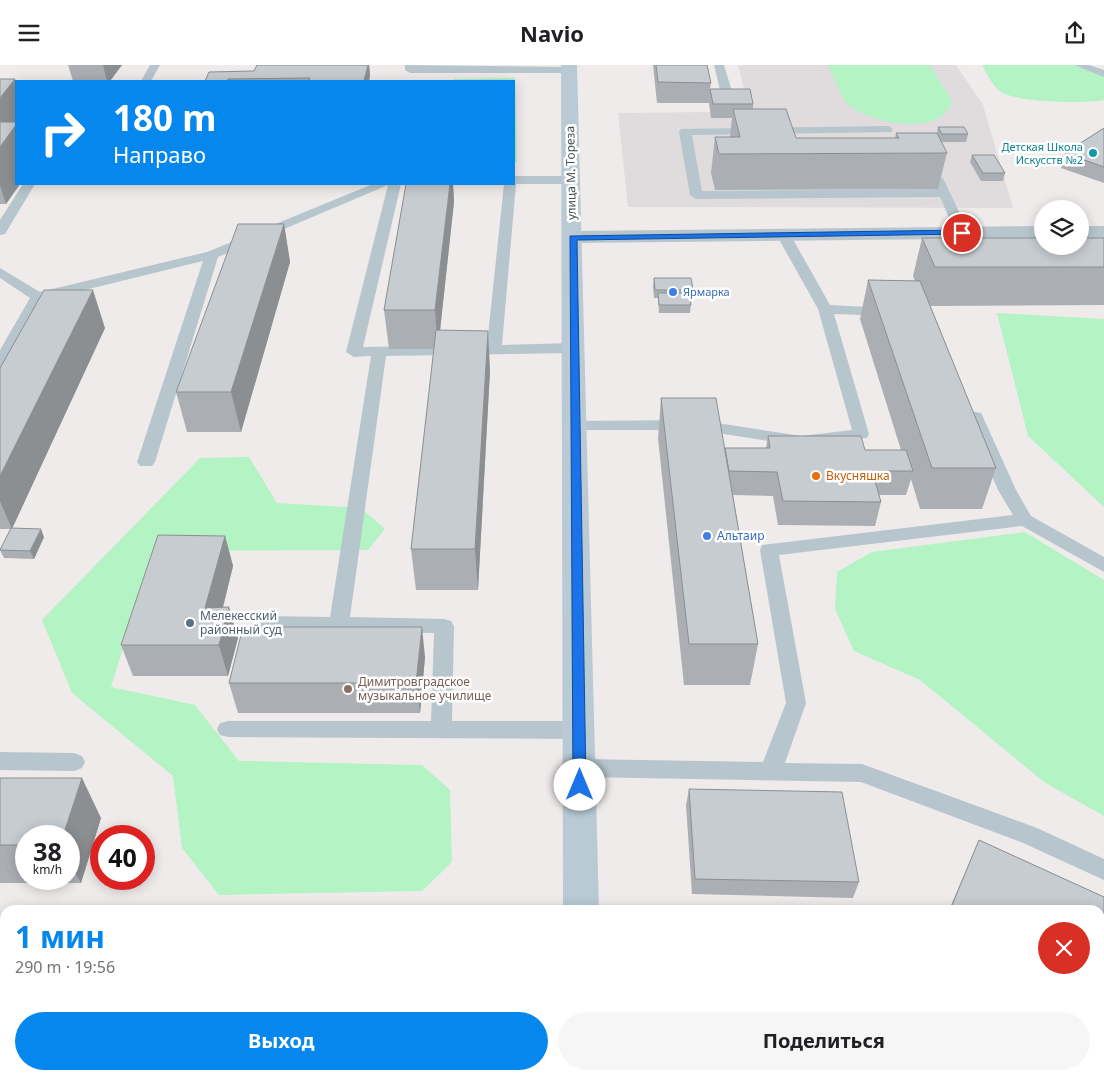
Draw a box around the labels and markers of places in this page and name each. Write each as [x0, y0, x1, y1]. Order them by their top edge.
place label: Детская Школа Искусств №2 [1002, 139, 1083, 167]
marker: Детская Школа Искусств №2 [1087, 147, 1099, 159]
pin [941, 212, 983, 254]
place label: Ярмарка [683, 284, 730, 299]
marker: Ярмарка [667, 286, 679, 298]
place label: Вкусняшка [826, 467, 890, 484]
marker: Вкусняшка [810, 470, 822, 482]
place label: Альтаир [717, 527, 765, 544]
marker: Альтаир [701, 530, 713, 542]
place label: Мелекесский районный суд [200, 607, 282, 638]
marker: Мелекесский районный суд [184, 617, 196, 629]
place label: Димитровградское музыкальное училище [358, 673, 492, 704]
marker: Димитровградское музыкальное училище [342, 683, 354, 695]

